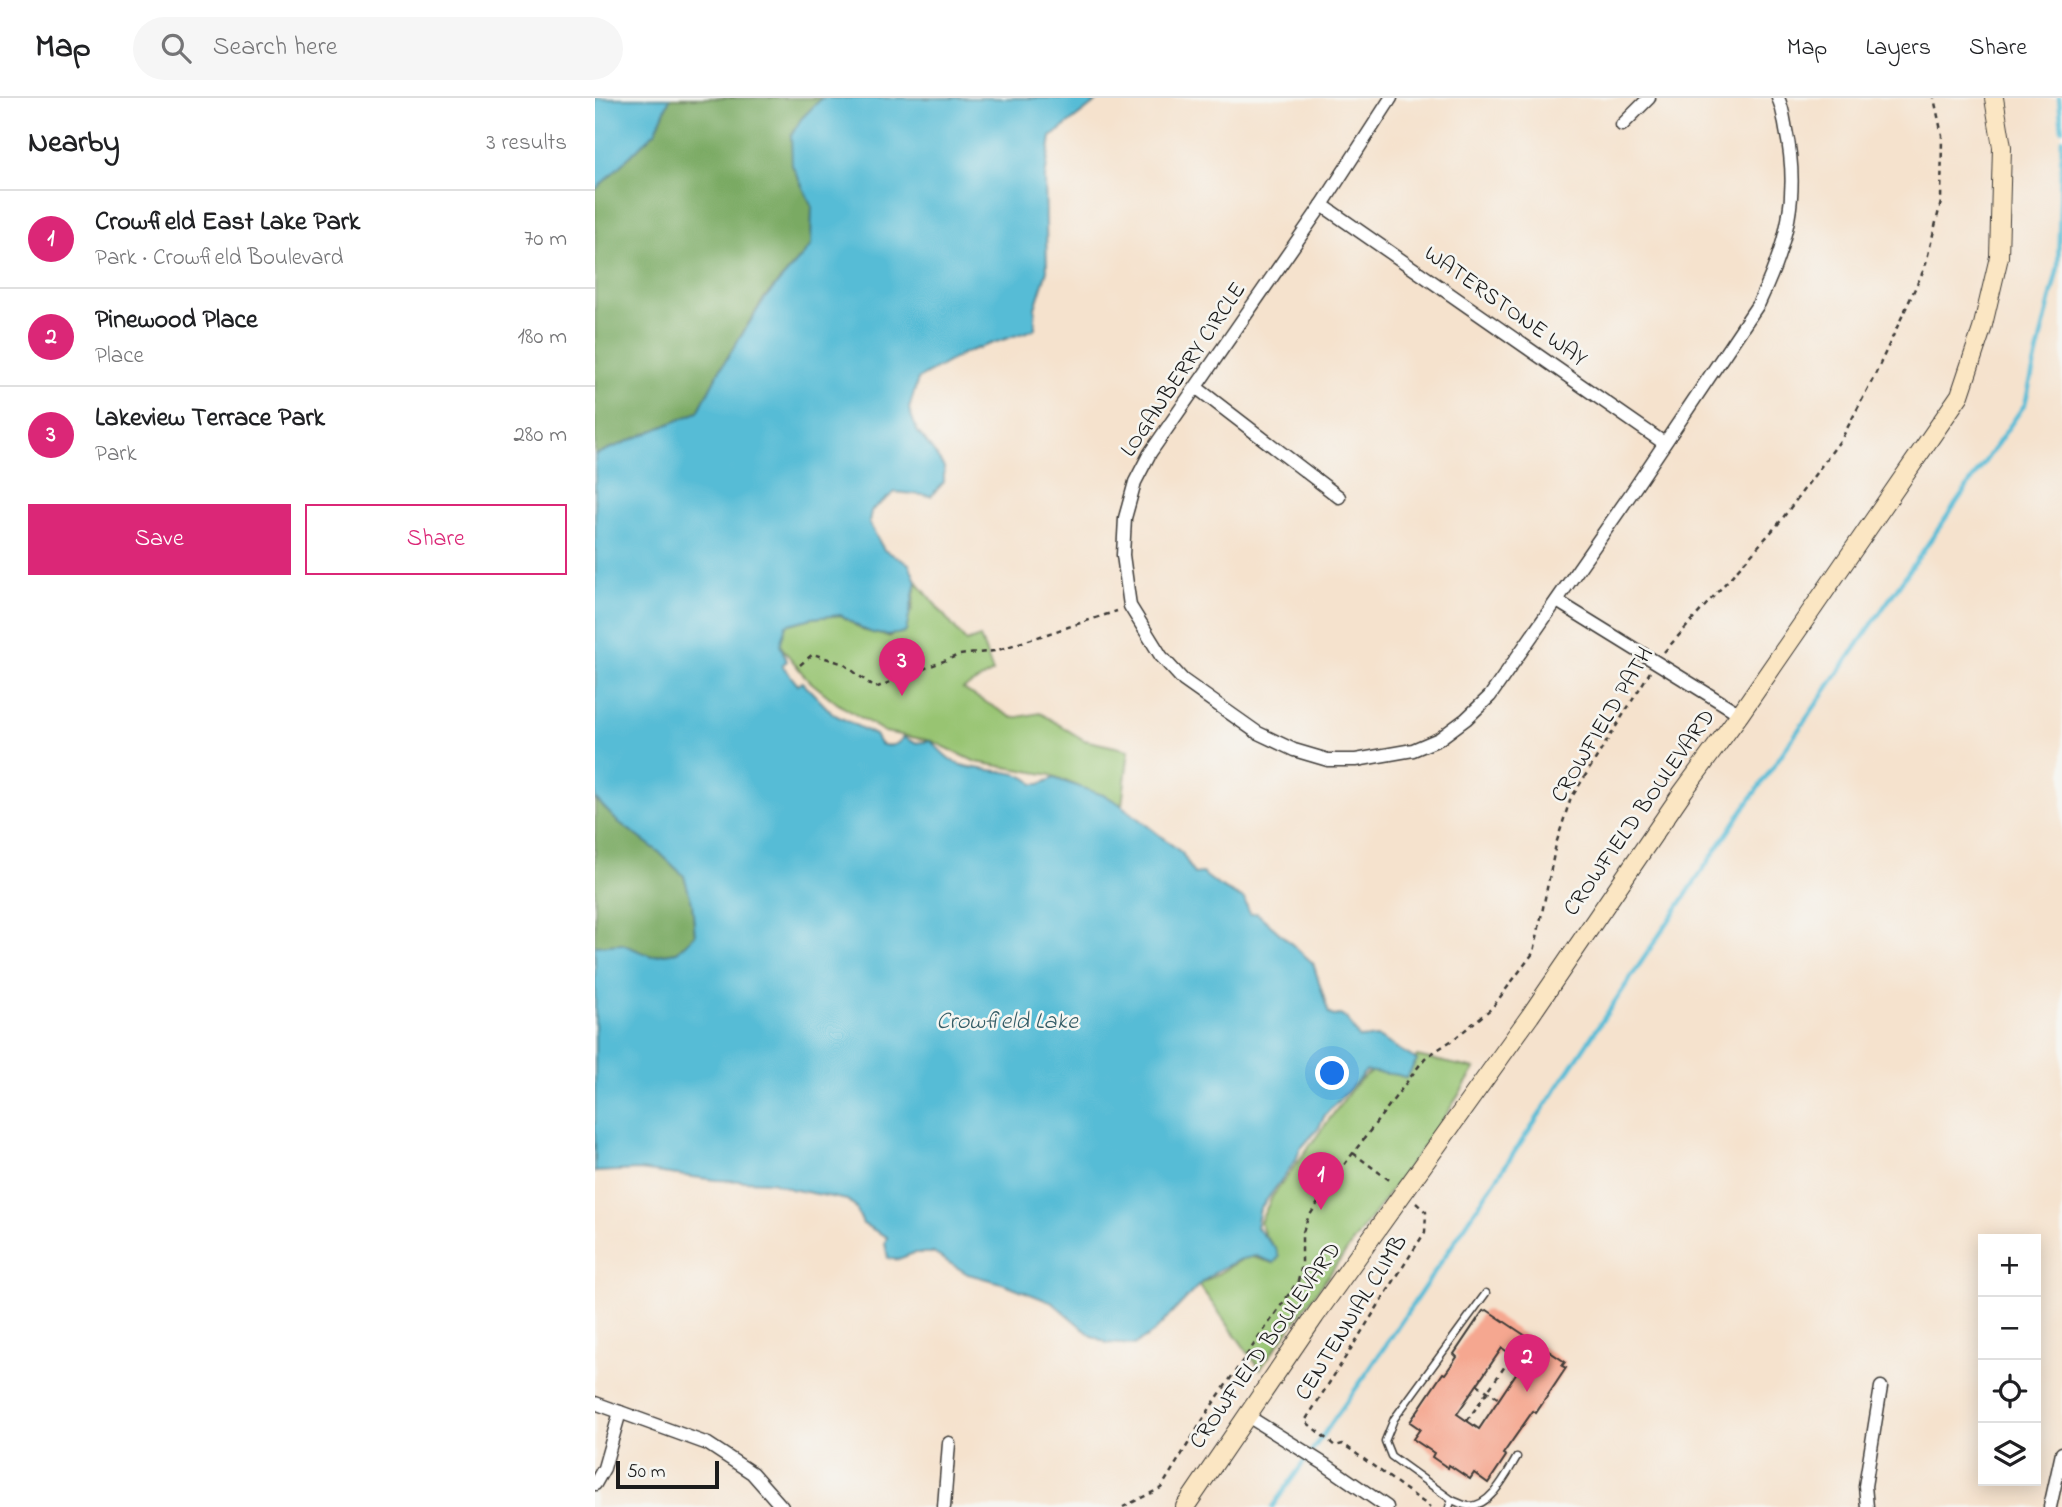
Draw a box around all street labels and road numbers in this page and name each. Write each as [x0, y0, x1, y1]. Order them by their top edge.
street label: WATERSTONE WAY [1417, 238, 1594, 376]
street label: LOGANBERRY CIRCLE [1113, 276, 1255, 464]
street label: CROWFIELD PATH [1543, 641, 1663, 809]
street label: CROWFIELD BOULEVARD [1556, 703, 1724, 923]
street label: CENTENNIAL CLIMB [1288, 1229, 1416, 1407]
street label: CROWFIELD BOULEVARD [1182, 1236, 1350, 1456]

